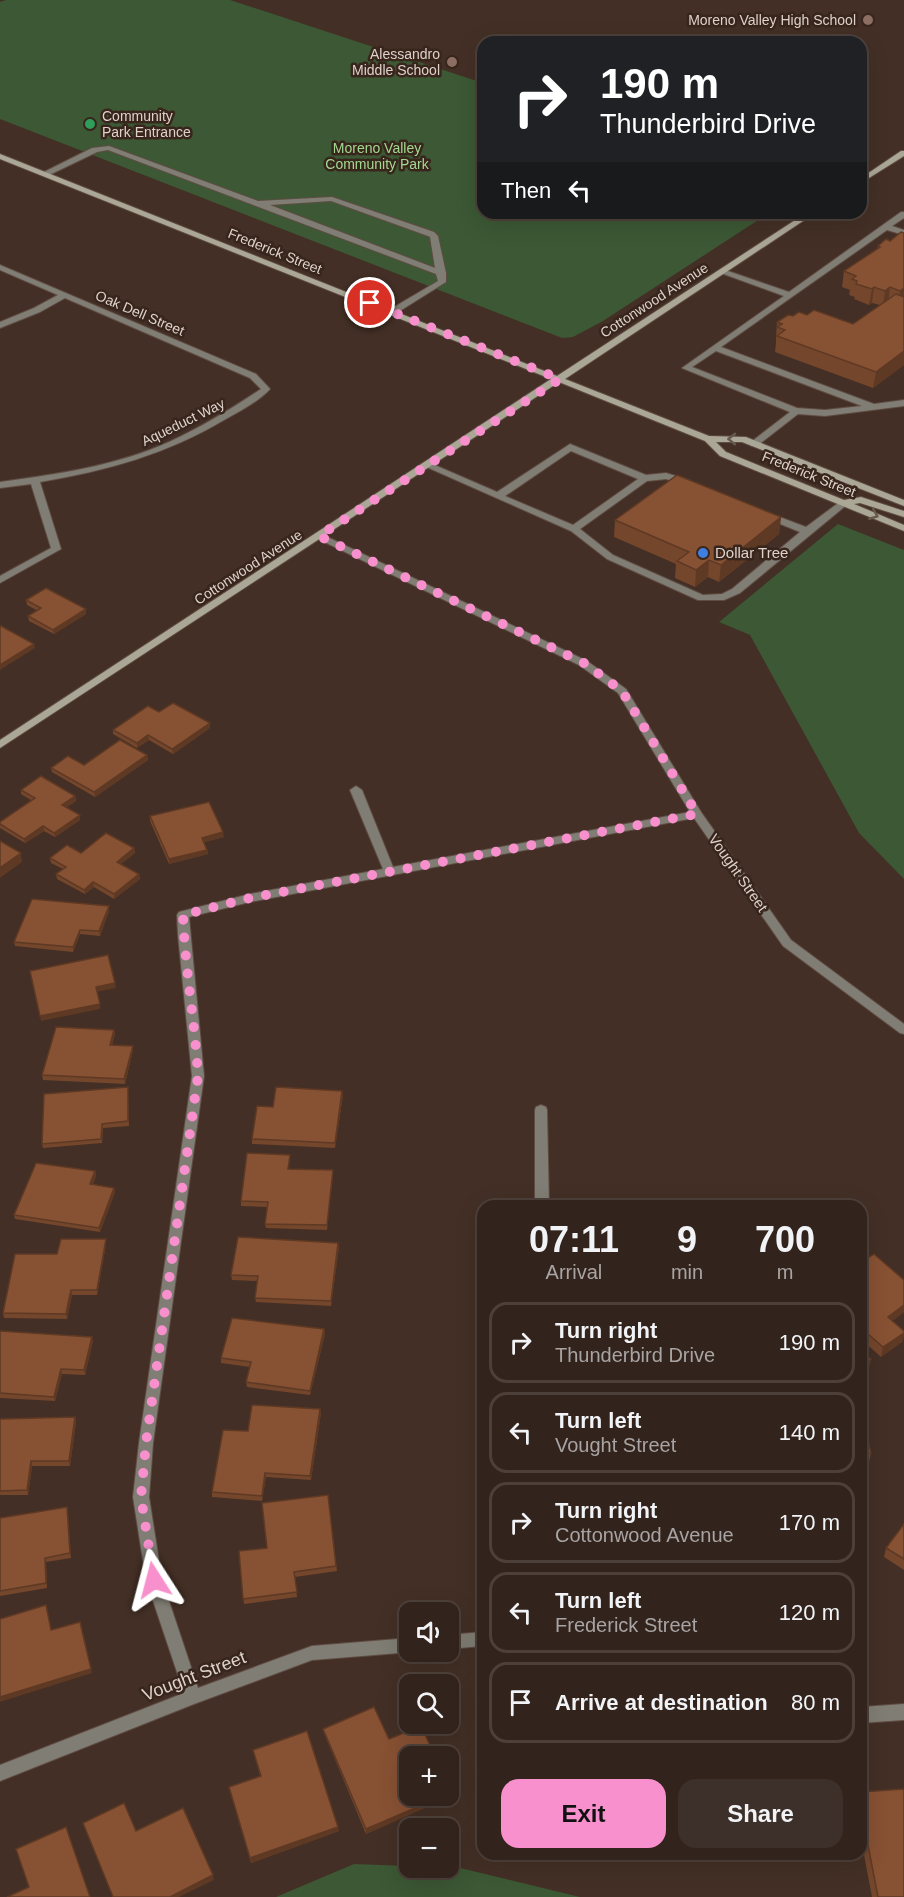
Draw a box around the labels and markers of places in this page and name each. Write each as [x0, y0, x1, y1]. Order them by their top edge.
place label: Moreno Valley High School [688, 12, 856, 28]
marker: Moreno Valley High School [861, 13, 875, 27]
place label: Alessandro Middle School [352, 46, 440, 78]
marker: Alessandro Middle School [445, 55, 459, 69]
place label: Community Park Entrance [102, 108, 191, 140]
marker: Community Park Entrance [83, 117, 97, 131]
pin [344, 277, 395, 328]
place label: Dollar Tree [715, 544, 788, 561]
marker: Dollar Tree [696, 546, 710, 560]

